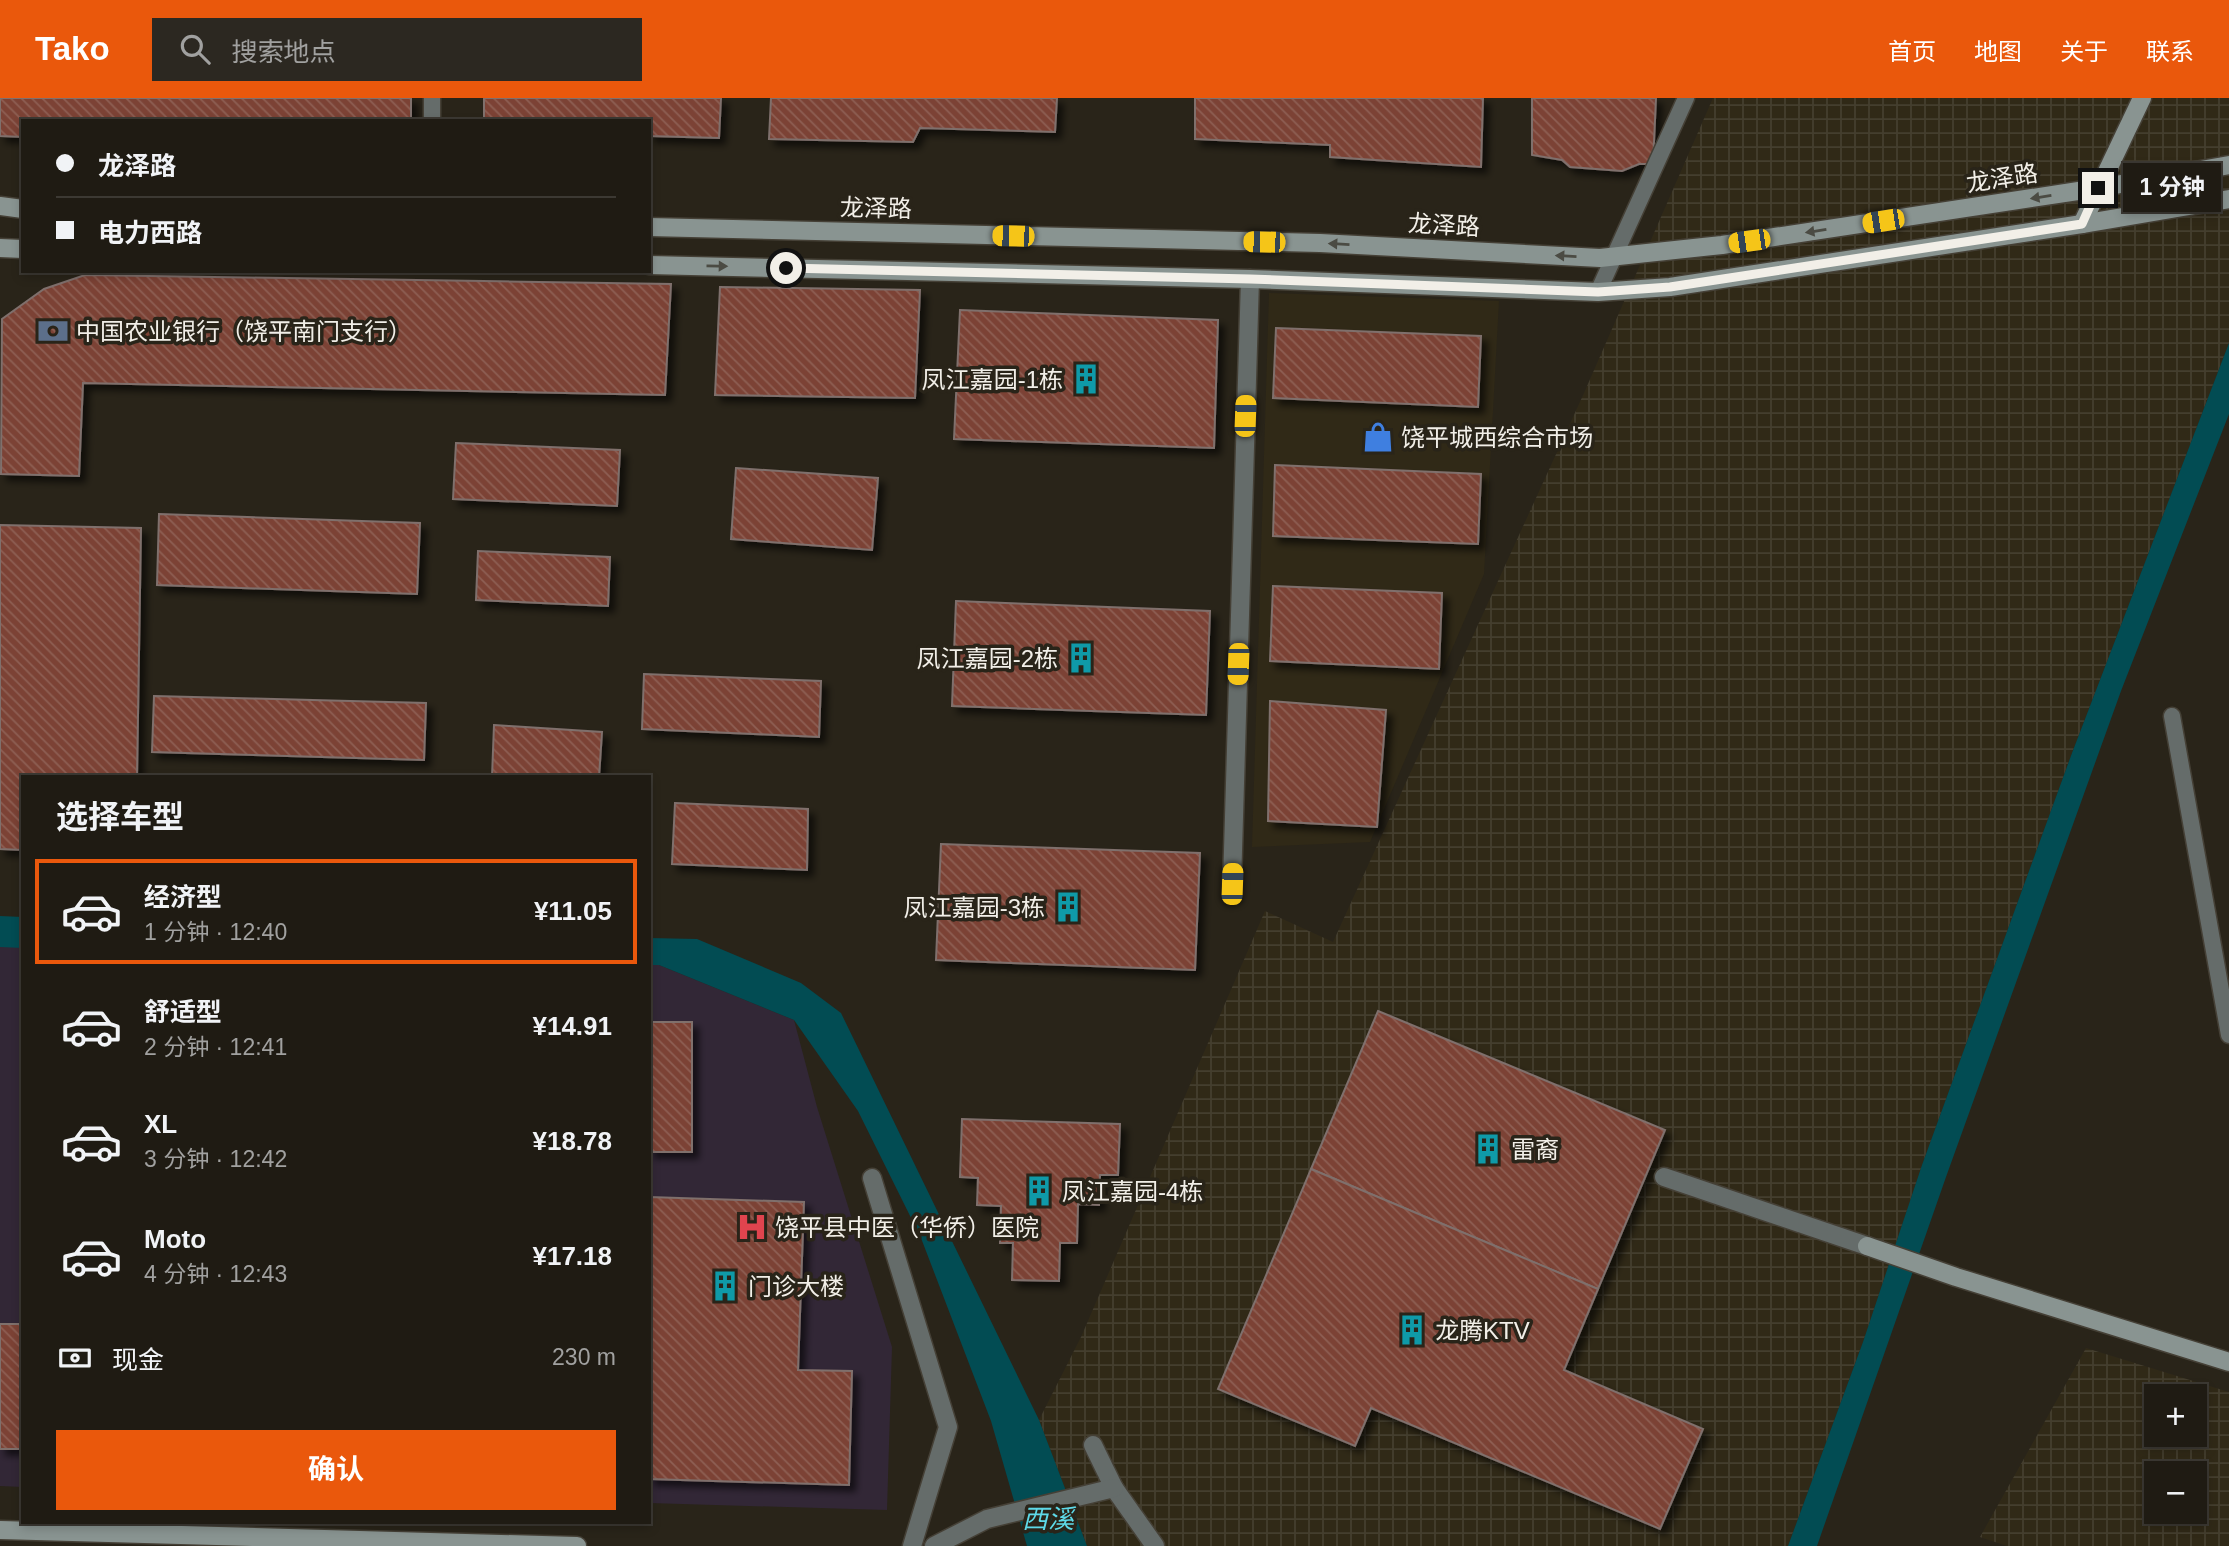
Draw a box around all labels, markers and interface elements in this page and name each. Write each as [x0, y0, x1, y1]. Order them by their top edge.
search box [152, 18, 642, 81]
text: Tako [35, 30, 110, 67]
icon: search [176, 30, 214, 68]
text: 搜索地点 [232, 37, 336, 67]
text: 首页 [1888, 38, 1936, 65]
text: 地图 [1974, 38, 2022, 65]
text: 关于 [2060, 38, 2108, 65]
text: 联系 [2146, 38, 2194, 65]
text: 龙泽路 [98, 151, 176, 181]
street label: 龙泽路 [1964, 159, 2040, 197]
callout: 1 分钟 [2122, 164, 2220, 212]
route end [2082, 172, 2114, 204]
text: 1 分钟 [2139, 174, 2205, 200]
one-way arrow [2030, 192, 2052, 203]
street label: 龙泽路 [840, 194, 912, 222]
car [1861, 207, 1906, 235]
street label: 龙泽路 [1407, 210, 1481, 240]
text: 电力西路 [98, 218, 202, 248]
car [992, 225, 1035, 247]
one-way arrow [1805, 226, 1827, 237]
car [1727, 228, 1772, 254]
car [1243, 231, 1286, 253]
one-way arrow [1327, 239, 1349, 250]
one-way arrow [1555, 250, 1577, 261]
route start [770, 252, 802, 284]
one-way arrow [707, 260, 729, 272]
bank icon: 中国农业银行（饶平南门支行） [36, 314, 70, 348]
place label: 中国农业银行（饶平南门支行） [76, 318, 412, 345]
building icon: 凤江嘉园-1栋 [1069, 362, 1103, 396]
place label: 凤江嘉园-1栋 [922, 366, 1063, 393]
car [1234, 395, 1257, 437]
shop icon: 饶平城西综合市场 [1361, 420, 1395, 454]
place label: 饶平城西综合市场 [1401, 424, 1593, 451]
building icon: 凤江嘉园-2栋 [1064, 641, 1098, 675]
car [1227, 643, 1250, 685]
place label: 凤江嘉园-2栋 [917, 645, 1058, 672]
text: 选择车型 [56, 799, 184, 835]
car [1221, 863, 1244, 905]
icon: car [60, 880, 123, 943]
text: 经济型 [144, 882, 222, 912]
building icon: 凤江嘉园-3栋 [1051, 890, 1085, 924]
place label: 凤江嘉园-3栋 [904, 894, 1045, 921]
text: ¥11.05 [534, 896, 612, 926]
text: 1 分钟 · 12:40 [144, 919, 287, 945]
icon: car [60, 995, 123, 1058]
text: 舒适型 [144, 997, 222, 1027]
text: ¥14.91 [532, 1011, 612, 1041]
text: 2 分钟 · 12:41 [144, 1034, 287, 1060]
text: XL [144, 1109, 177, 1139]
icon: car [60, 1110, 123, 1173]
text: ¥18.78 [532, 1126, 612, 1156]
building icon: 雷裔 [1471, 1132, 1505, 1166]
place label: 雷裔 [1511, 1136, 1559, 1163]
text: 3 分钟 · 12:42 [144, 1146, 287, 1172]
building icon: 凤江嘉园-4栋 [1022, 1174, 1056, 1208]
place label: 凤江嘉园-4栋 [1062, 1178, 1203, 1205]
hospital icon: 饶平县中医（华侨）医院 [735, 1210, 769, 1244]
place label: 饶平县中医（华侨）医院 [775, 1214, 1039, 1241]
text: Moto [144, 1224, 206, 1254]
icon: car [60, 1225, 123, 1288]
text: ¥17.18 [532, 1241, 612, 1271]
text: 4 分钟 · 12:43 [144, 1261, 287, 1287]
building icon: 门诊大楼 [708, 1269, 742, 1303]
place label: 门诊大楼 [748, 1273, 844, 1300]
building icon: 龙腾KTV [1395, 1313, 1429, 1347]
place label: 龙腾KTV [1435, 1317, 1530, 1344]
icon: cash [56, 1339, 94, 1377]
text: 230 m [552, 1344, 616, 1370]
text: 现金 [112, 1345, 164, 1375]
map controls [2144, 1384, 2207, 1524]
button: + [2144, 1384, 2207, 1447]
button: 确认 [56, 1430, 616, 1510]
button: − [2144, 1461, 2207, 1524]
water label: 西溪 [1022, 1504, 1077, 1534]

